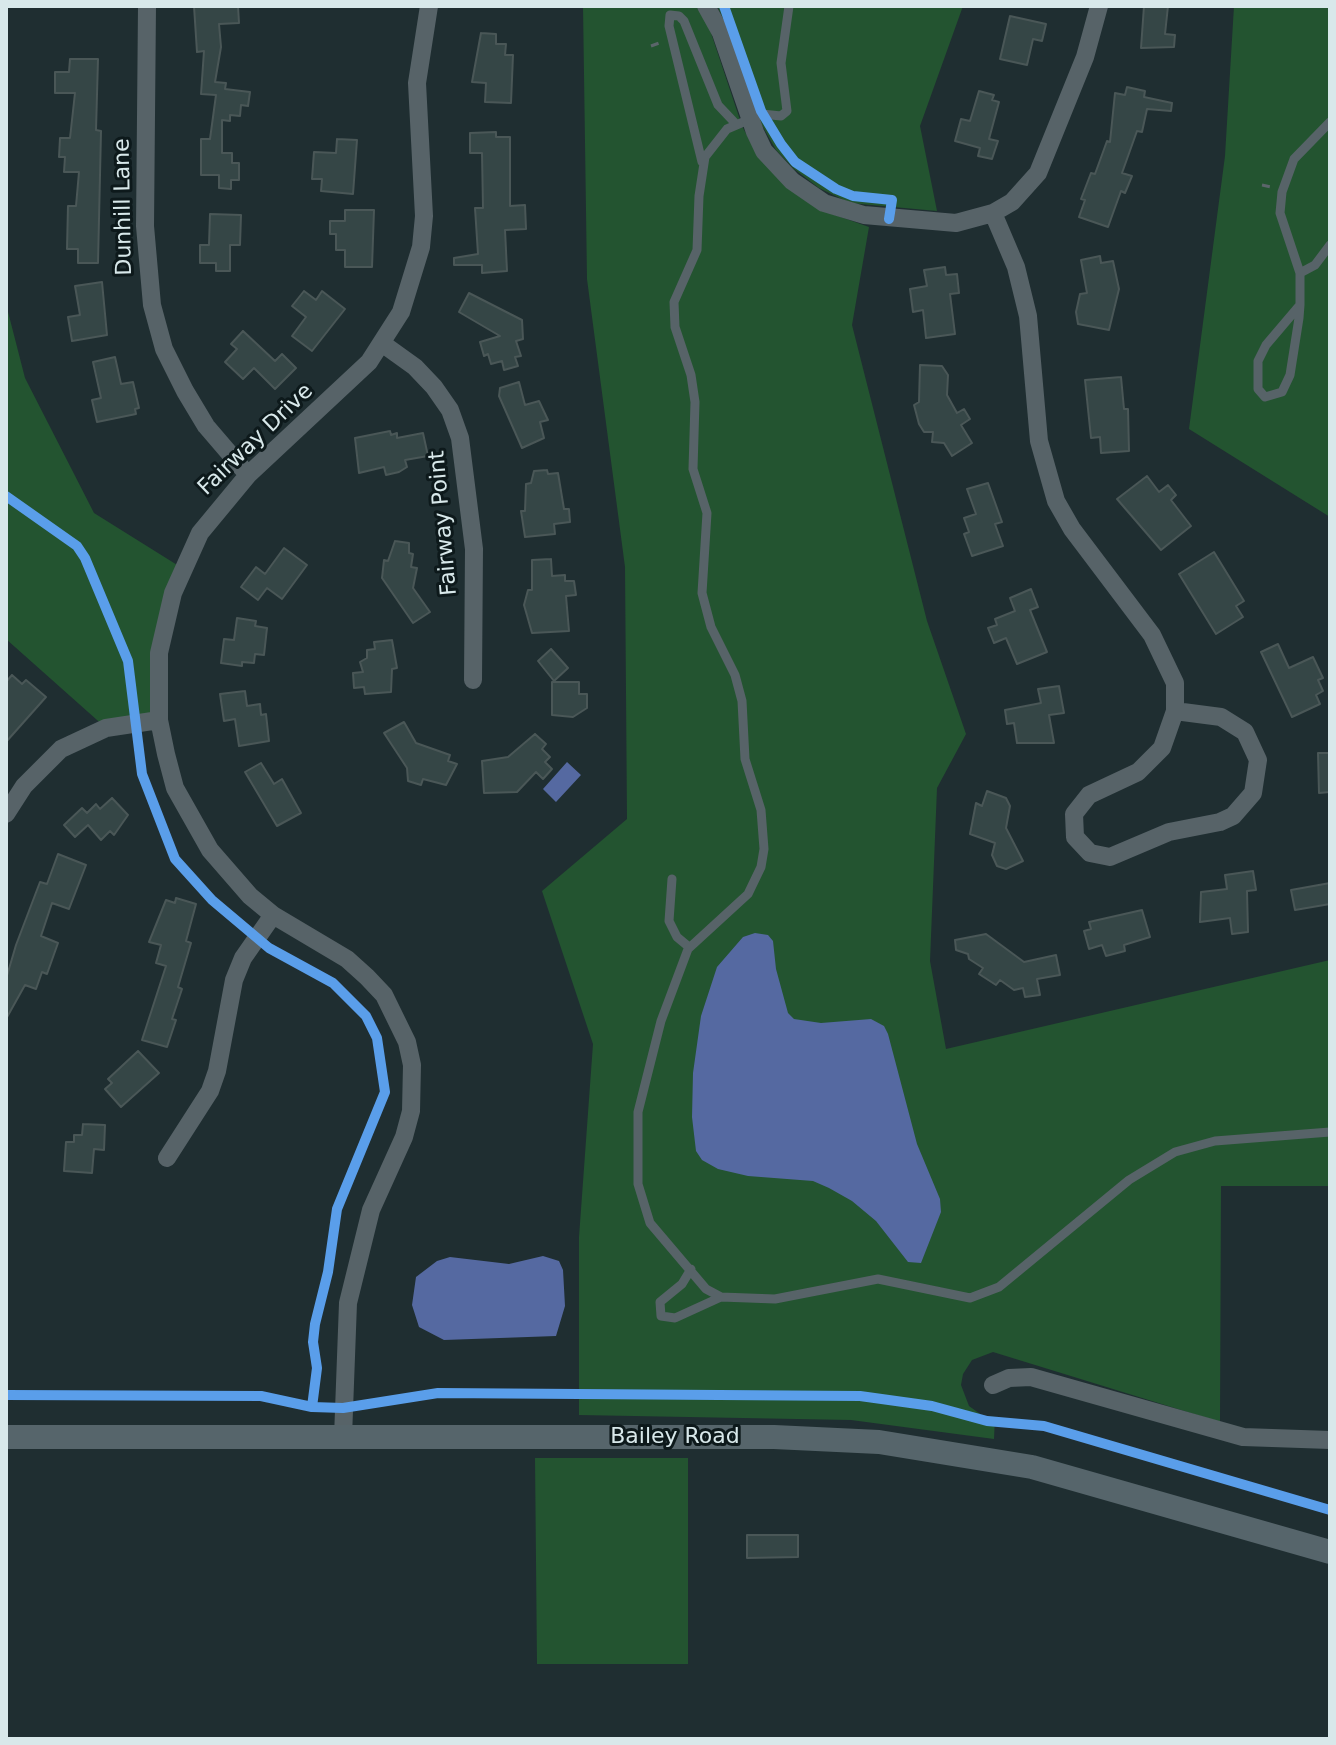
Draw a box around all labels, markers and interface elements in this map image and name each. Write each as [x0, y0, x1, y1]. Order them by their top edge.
street label: Dunhill Lane [110, 138, 138, 276]
street label: Fairway Drive [193, 379, 319, 501]
street label: Fairway Point [425, 449, 463, 597]
street label: Bailey Road [610, 1424, 740, 1450]

